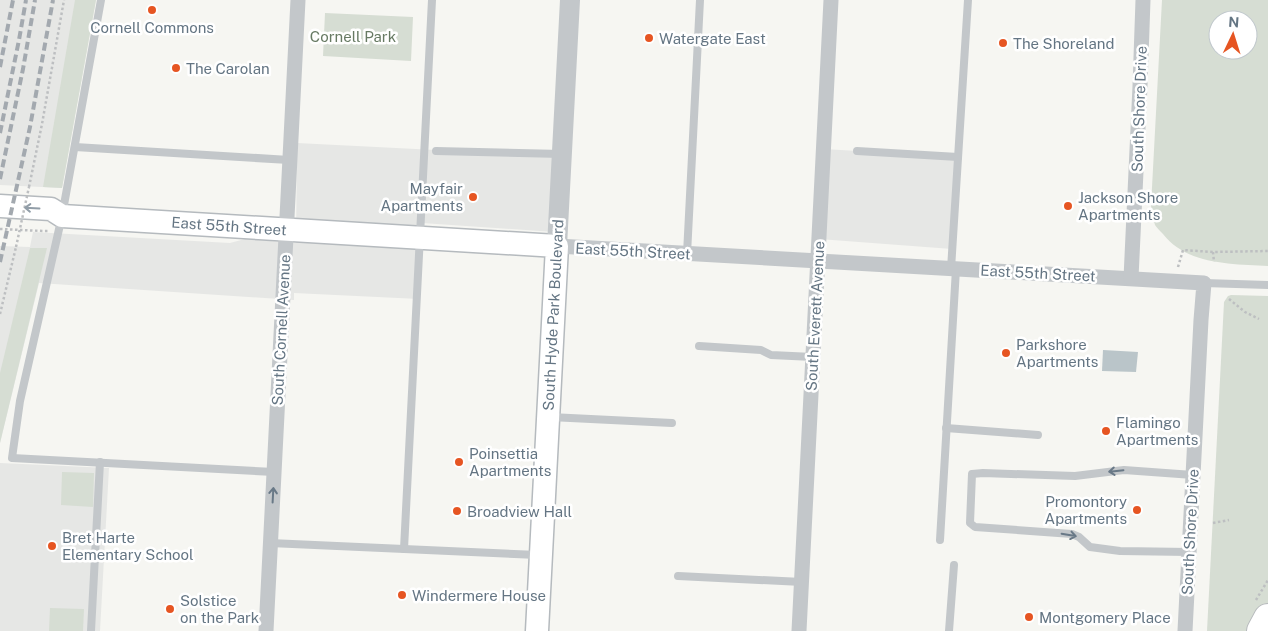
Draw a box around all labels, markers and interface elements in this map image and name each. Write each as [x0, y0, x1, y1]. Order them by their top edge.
marker: Cornell Commons [146, 4, 158, 16]
north arrow [1208, 10, 1258, 60]
text: N [1228, 14, 1240, 30]
place label: Cornell Commons [90, 19, 214, 36]
park label: Cornell Park [310, 28, 396, 45]
place label: Watergate East [659, 30, 766, 47]
marker: Watergate East [643, 32, 655, 44]
place label: The Shoreland [1013, 35, 1114, 52]
marker: The Shoreland [997, 37, 1009, 49]
street label: South Shore Drive [1128, 46, 1150, 172]
place label: The Carolan [186, 60, 270, 77]
marker: The Carolan [170, 62, 182, 74]
place label: Mayfair Apartments [381, 180, 463, 214]
place label: Jackson Shore Apartments [1078, 189, 1178, 223]
marker: Mayfair Apartments [467, 191, 479, 203]
marker: Jackson Shore Apartments [1062, 200, 1074, 212]
one-way arrow [24, 203, 40, 213]
street label: East 55th Street [171, 213, 287, 239]
street label: South Hyde Park Boulevard [539, 219, 567, 411]
street label: East 55th Street [575, 239, 691, 263]
street label: South Everett Avenue [803, 240, 827, 392]
street label: South Cornell Avenue [269, 254, 293, 406]
street label: East 55th Street [980, 261, 1096, 285]
place label: Parkshore Apartments [1016, 336, 1098, 370]
marker: Parkshore Apartments [1000, 347, 1012, 359]
place label: Flamingo Apartments [1116, 414, 1198, 448]
marker: Flamingo Apartments [1100, 425, 1112, 437]
place label: Poinsettia Apartments [469, 445, 551, 479]
marker: Poinsettia Apartments [453, 456, 465, 468]
one-way arrow [1109, 466, 1125, 476]
street label: South Shore Drive [1178, 469, 1202, 595]
one-way arrow [268, 487, 277, 503]
place label: Promontory Apartments [1045, 493, 1127, 527]
place label: Broadview Hall [467, 503, 572, 520]
marker: Promontory Apartments [1131, 504, 1143, 516]
marker: Broadview Hall [451, 505, 463, 517]
place label: Bret Harte Elementary School [62, 529, 194, 563]
one-way arrow [1060, 530, 1076, 540]
marker: Bret Harte Elementary School [46, 540, 58, 552]
place label: Windermere House [412, 587, 546, 604]
marker: Windermere House [396, 589, 408, 601]
place label: Solstice on the Park [180, 592, 259, 626]
marker: Solstice on the Park [164, 603, 176, 615]
place label: Montgomery Place [1039, 609, 1171, 626]
marker: Montgomery Place [1023, 611, 1035, 623]

